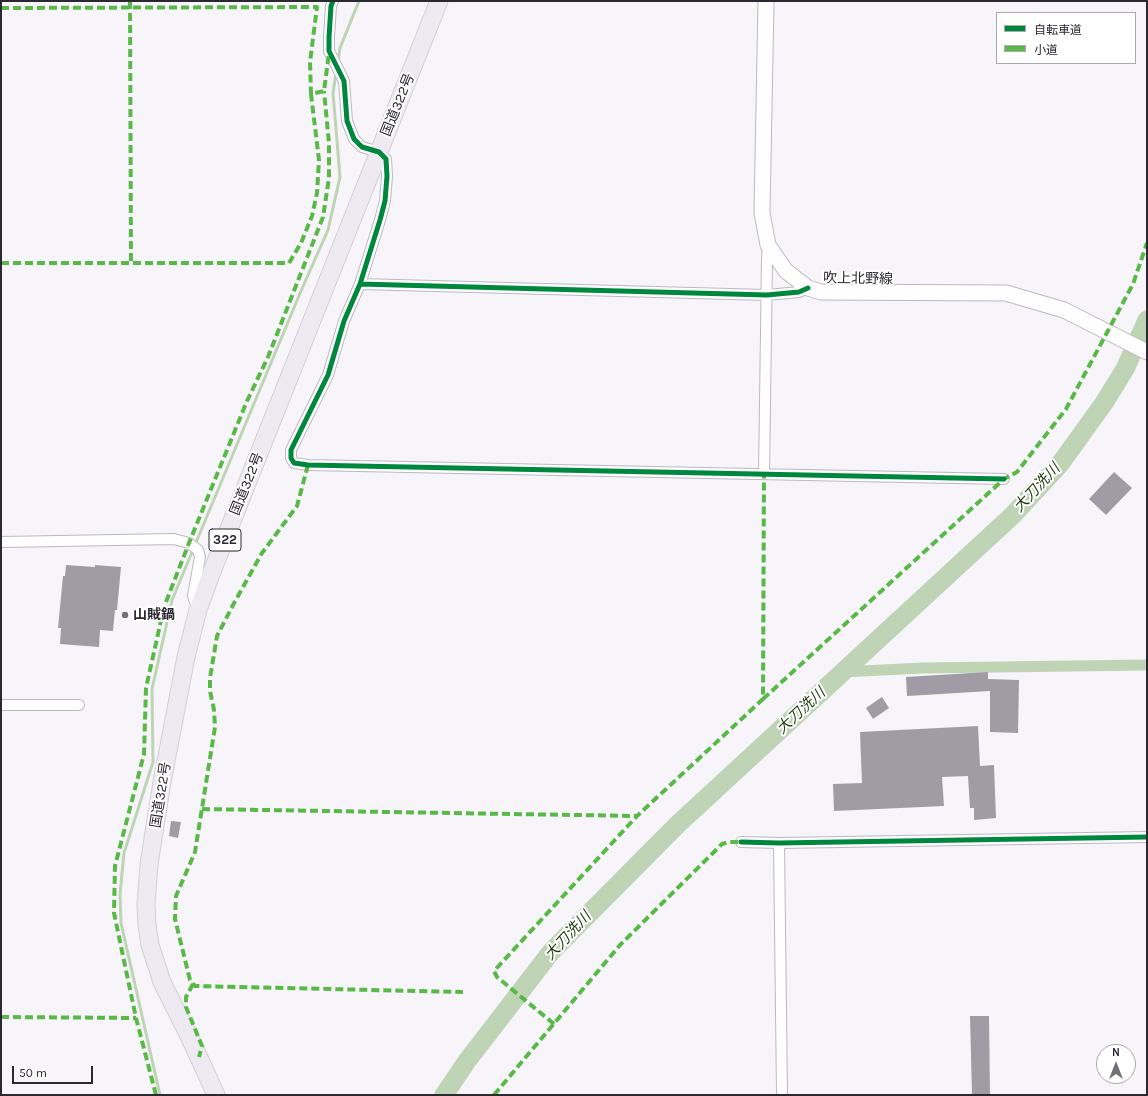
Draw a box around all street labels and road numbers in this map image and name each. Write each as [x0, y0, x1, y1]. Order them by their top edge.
street label: 国道322号 [378, 71, 418, 139]
street label: 吹上北野線 [823, 270, 893, 288]
street label: 国道322号 [227, 450, 267, 518]
road number: 322 [209, 529, 241, 551]
street label: 国道322号 [148, 761, 174, 829]

